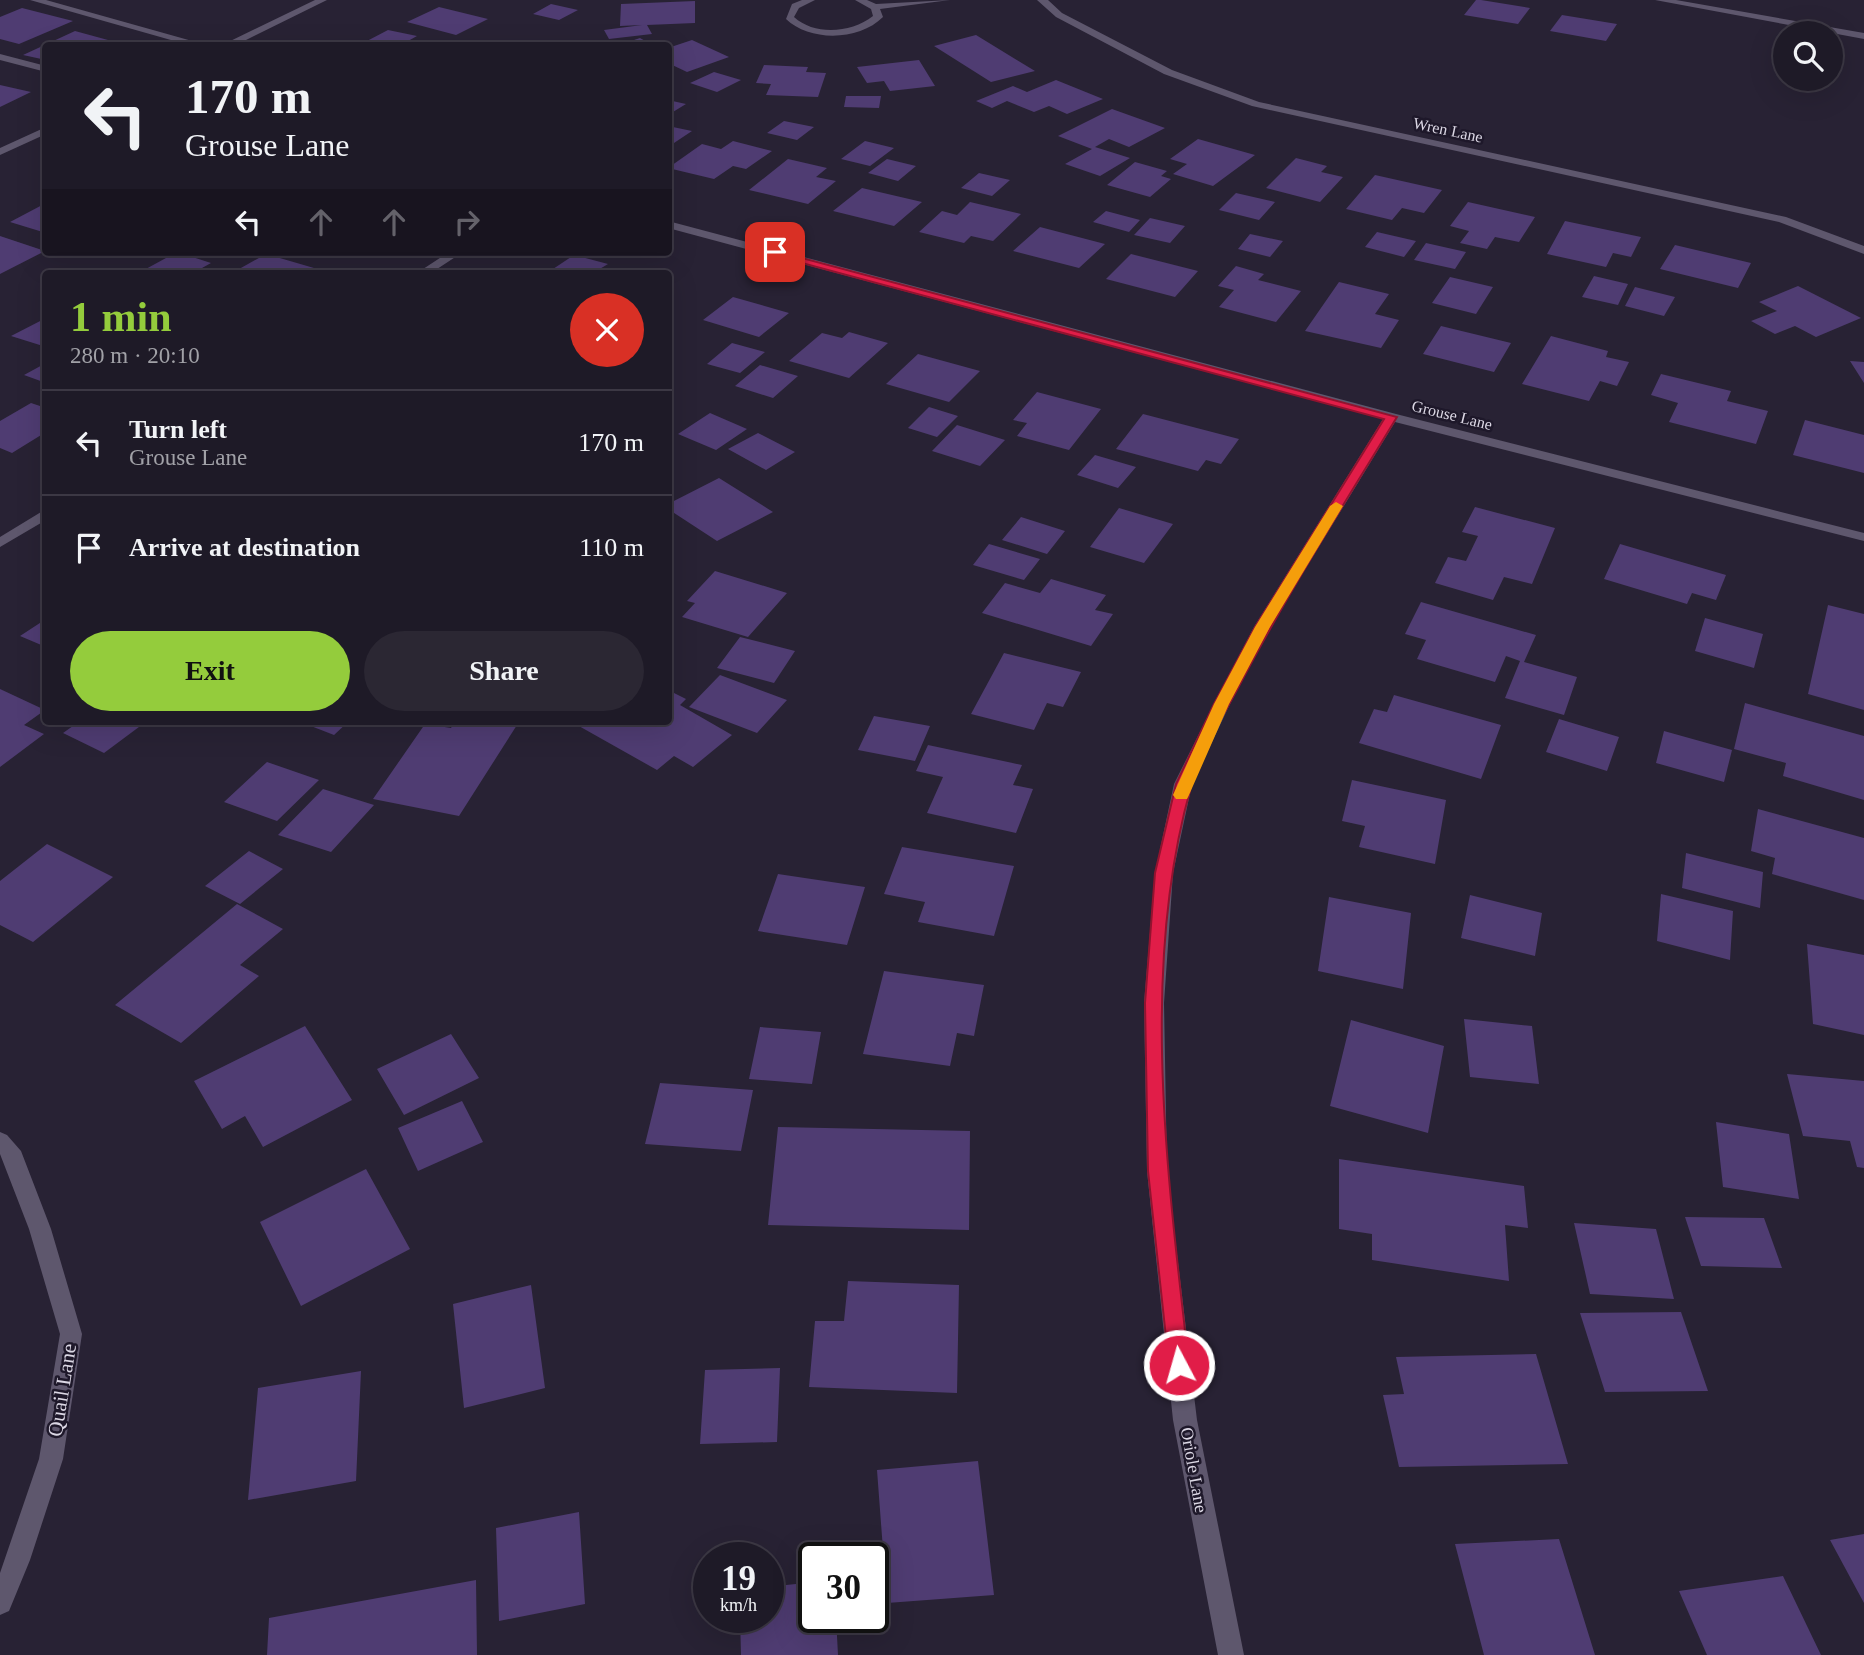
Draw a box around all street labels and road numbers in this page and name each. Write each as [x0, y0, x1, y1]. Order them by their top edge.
street label: Wren Lane [1412, 114, 1484, 146]
street label: Grouse Lane [1410, 397, 1494, 433]
street label: Quail Lane [43, 1342, 81, 1438]
street label: Oriole Lane [1177, 1426, 1211, 1514]

